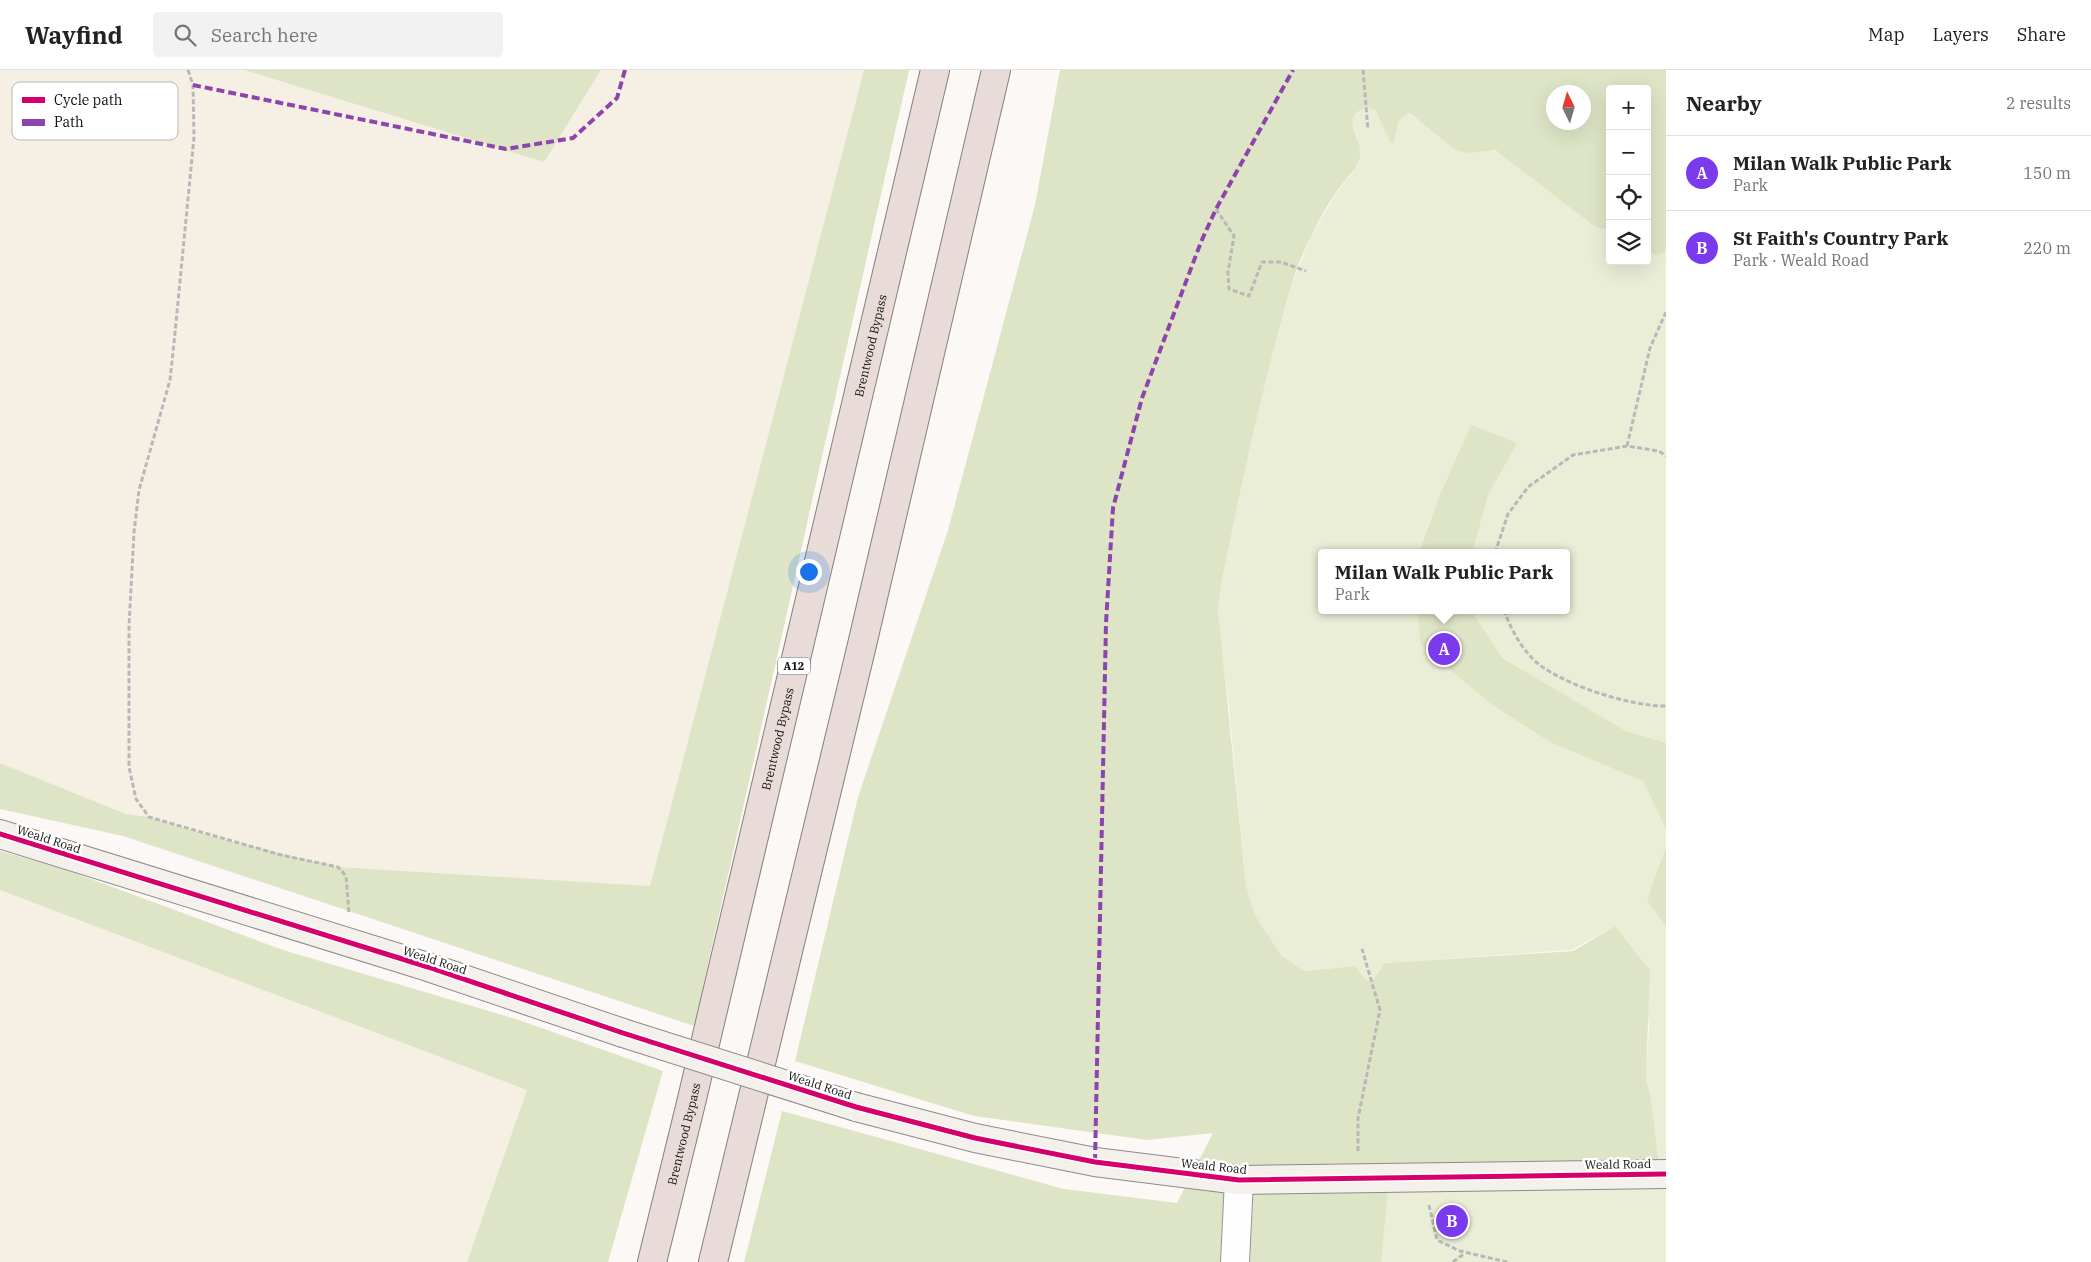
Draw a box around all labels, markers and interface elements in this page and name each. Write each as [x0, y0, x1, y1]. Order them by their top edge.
search box [153, 12, 503, 57]
text: Wayfind [25, 19, 123, 51]
icon: search [171, 21, 199, 49]
text: Search here [211, 23, 318, 47]
text: Map [1868, 23, 1905, 46]
text: Layers [1933, 23, 1989, 46]
text: Share [2017, 23, 2066, 46]
legend [12, 82, 178, 140]
north arrow [1546, 85, 1591, 130]
map controls [1606, 85, 1651, 265]
button: + [1606, 85, 1651, 130]
text: Nearby [1686, 89, 1762, 117]
text: Cycle path [54, 91, 123, 109]
text: 2 results [2006, 93, 2071, 113]
text: Path [54, 113, 84, 131]
button: − [1606, 130, 1651, 175]
text: Milan Walk Public Park [1733, 151, 1951, 175]
text: A [1696, 163, 1708, 183]
text: 150 m [2023, 163, 2071, 183]
button: locate [1606, 175, 1651, 220]
text: Park [1733, 175, 1768, 195]
button: layers [1606, 220, 1651, 265]
text: St Faith's Country Park [1733, 226, 1948, 250]
text: B [1696, 238, 1708, 258]
text: 220 m [2023, 238, 2071, 258]
text: Park · Weald Road [1733, 250, 1869, 270]
street label: Brentwood Bypass [851, 293, 889, 398]
popup [1318, 549, 1570, 614]
your location [796, 559, 822, 585]
text: Milan Walk Public Park [1335, 560, 1553, 584]
text: Park [1335, 584, 1370, 604]
pin: A [1428, 630, 1460, 668]
road number: A12 [778, 658, 810, 674]
street label: Brentwood Bypass [758, 686, 796, 792]
street label: Weald Road [15, 822, 83, 856]
street label: Weald Road [401, 943, 469, 977]
street label: Weald Road [786, 1068, 854, 1102]
street label: Brentwood Bypass [664, 1081, 703, 1187]
street label: Weald Road [1180, 1155, 1248, 1177]
street label: Weald Road [1585, 1156, 1651, 1172]
pin: B [1436, 1202, 1468, 1240]

